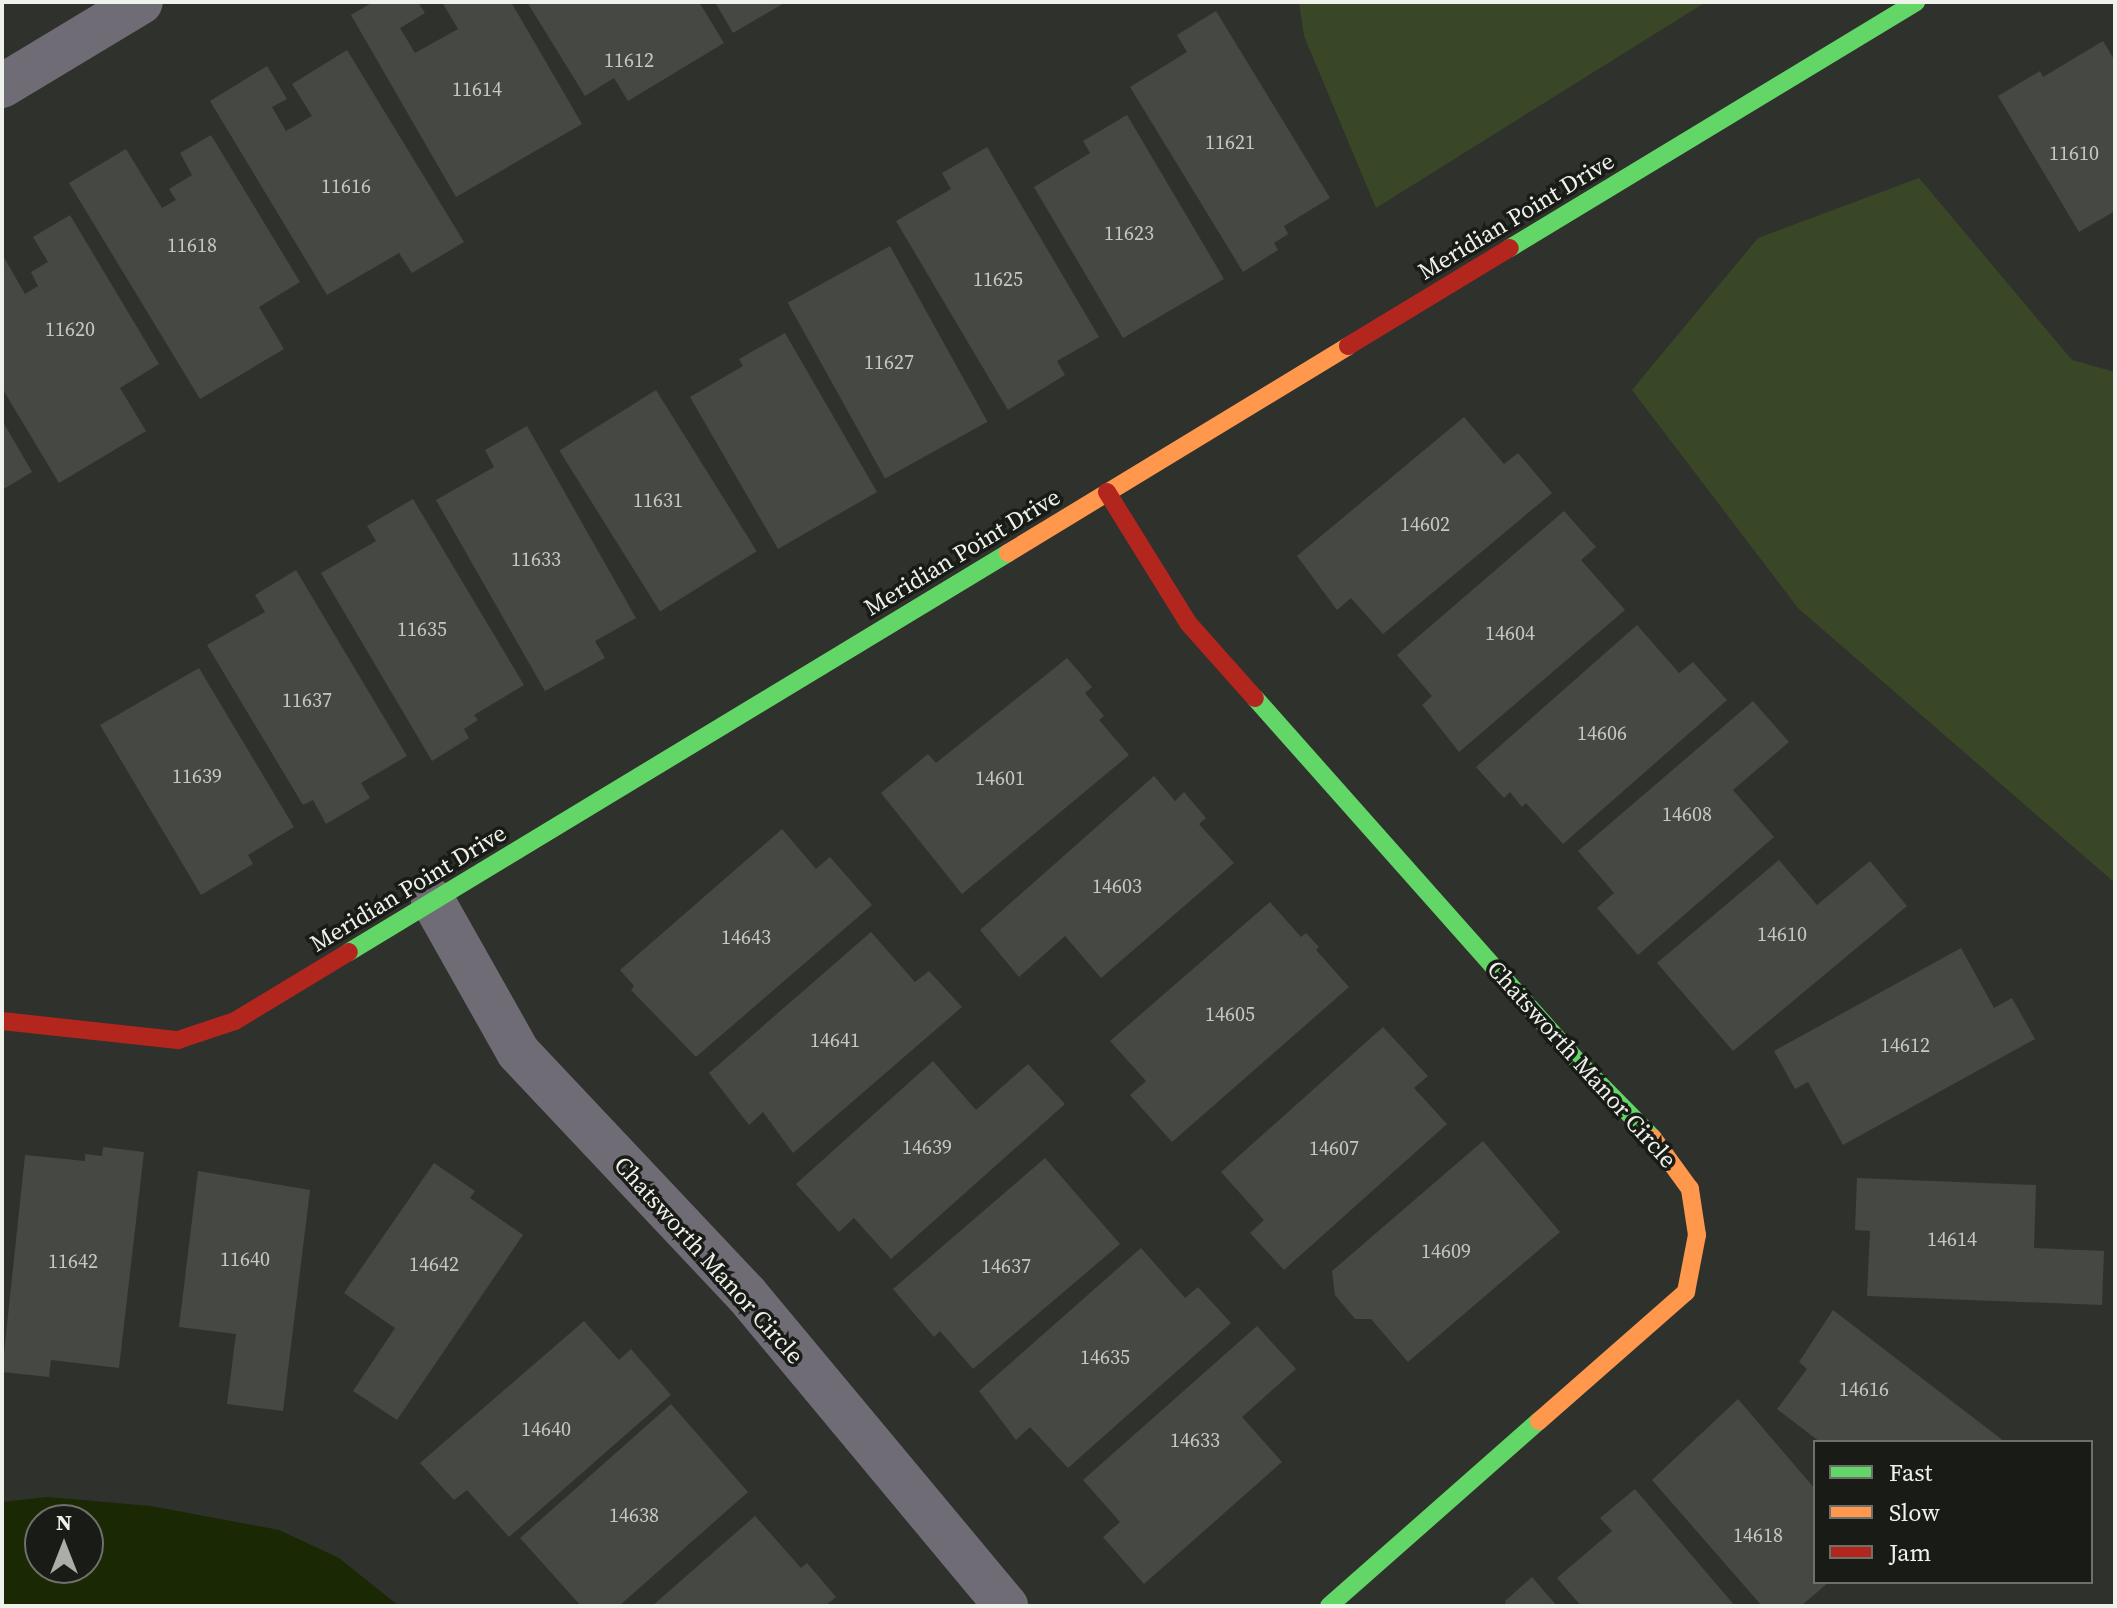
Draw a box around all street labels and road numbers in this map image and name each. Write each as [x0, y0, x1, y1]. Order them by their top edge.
street label: Meridian Point Drive [1413, 146, 1619, 286]
street label: Meridian Point Drive [859, 482, 1065, 622]
street label: Meridian Point Drive [305, 818, 511, 958]
street label: Chatsworth Manor Circle [1481, 954, 1683, 1174]
street label: Chatsworth Manor Circle [608, 1150, 810, 1370]

